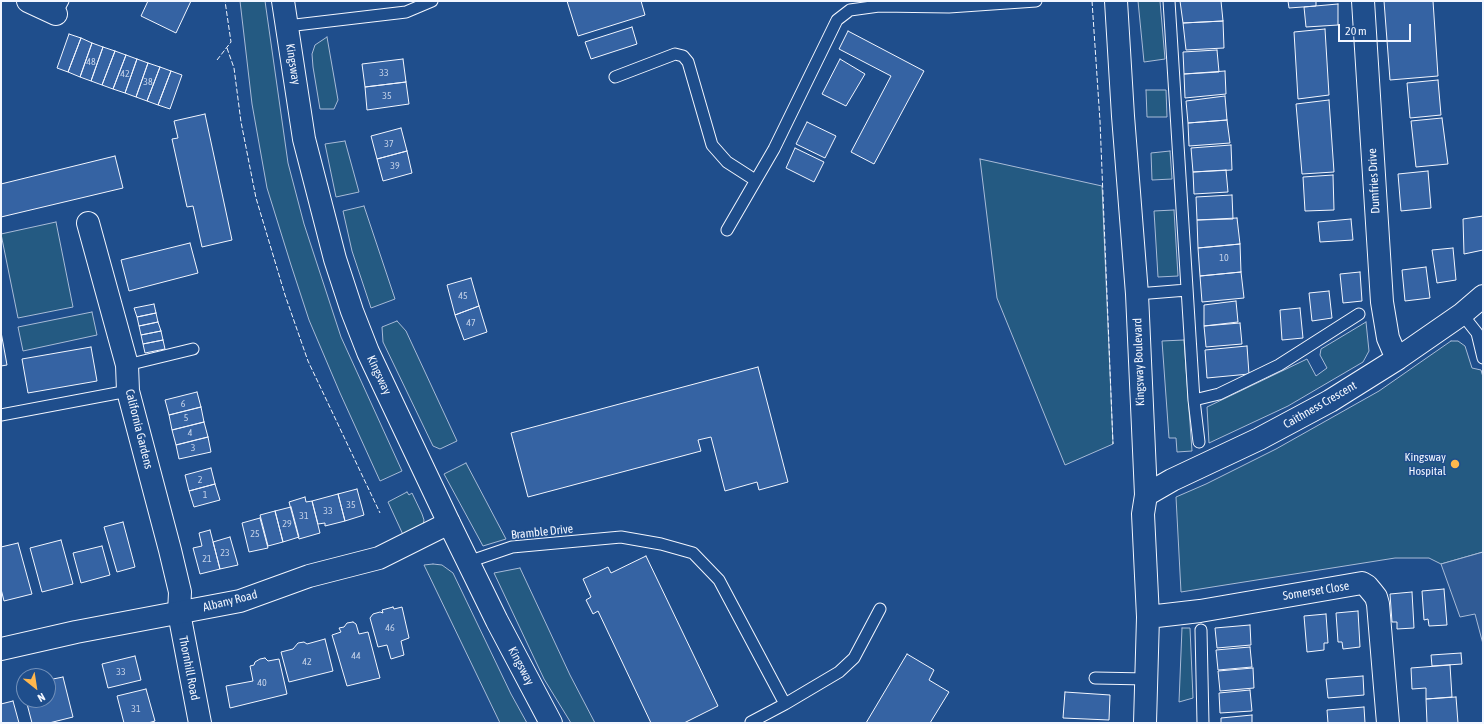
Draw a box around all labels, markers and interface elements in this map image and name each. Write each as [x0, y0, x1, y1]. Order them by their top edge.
scale bar [1340, 16, 1413, 42]
text: 20 m [1345, 24, 1367, 38]
street label: Kingsway [283, 42, 303, 86]
house number: 48 [86, 56, 96, 68]
house number: 33 [379, 67, 389, 79]
house number: 42 [120, 68, 130, 80]
house number: 38 [143, 76, 153, 88]
house number: 35 [382, 90, 392, 102]
house number: 37 [384, 138, 394, 150]
street label: Dumfries Drive [1365, 148, 1383, 214]
house number: 39 [390, 160, 400, 172]
house number: 10 [1219, 252, 1229, 264]
house number: 45 [458, 290, 468, 302]
house number: 47 [466, 317, 476, 329]
street label: Kingsway Boulevard [1130, 318, 1148, 406]
street label: Kingsway [364, 353, 394, 397]
street label: Caithness Crescent [1281, 378, 1359, 432]
street label: California Gardens [122, 388, 156, 470]
house number: 6 [181, 398, 185, 410]
house number: 5 [184, 412, 188, 424]
house number: 4 [188, 427, 192, 439]
house number: 3 [191, 442, 195, 454]
place label: Kingsway Hospital [1405, 450, 1446, 478]
marker: Kingsway Hospital [1449, 458, 1461, 470]
house number: 2 [198, 474, 202, 486]
house number: 1 [203, 489, 207, 501]
house number: 35 [346, 499, 356, 511]
house number: 33 [323, 505, 333, 517]
house number: 31 [299, 510, 309, 522]
house number: 29 [282, 518, 292, 530]
street label: Bramble Drive [510, 522, 574, 542]
house number: 25 [250, 528, 260, 540]
house number: 23 [220, 547, 230, 559]
house number: 21 [202, 553, 212, 565]
street label: Somerset Close [1282, 579, 1350, 603]
street label: Albany Road [201, 587, 259, 615]
house number: 46 [385, 622, 395, 634]
street label: Thornhill Road [176, 635, 202, 701]
street label: Kingsway [505, 644, 537, 688]
house number: 44 [351, 650, 361, 662]
house number: 42 [302, 656, 312, 668]
house number: 33 [116, 666, 126, 678]
north arrow [16, 668, 56, 708]
house number: 40 [257, 677, 267, 689]
text: N [36, 691, 47, 704]
house number: 31 [131, 703, 141, 715]

